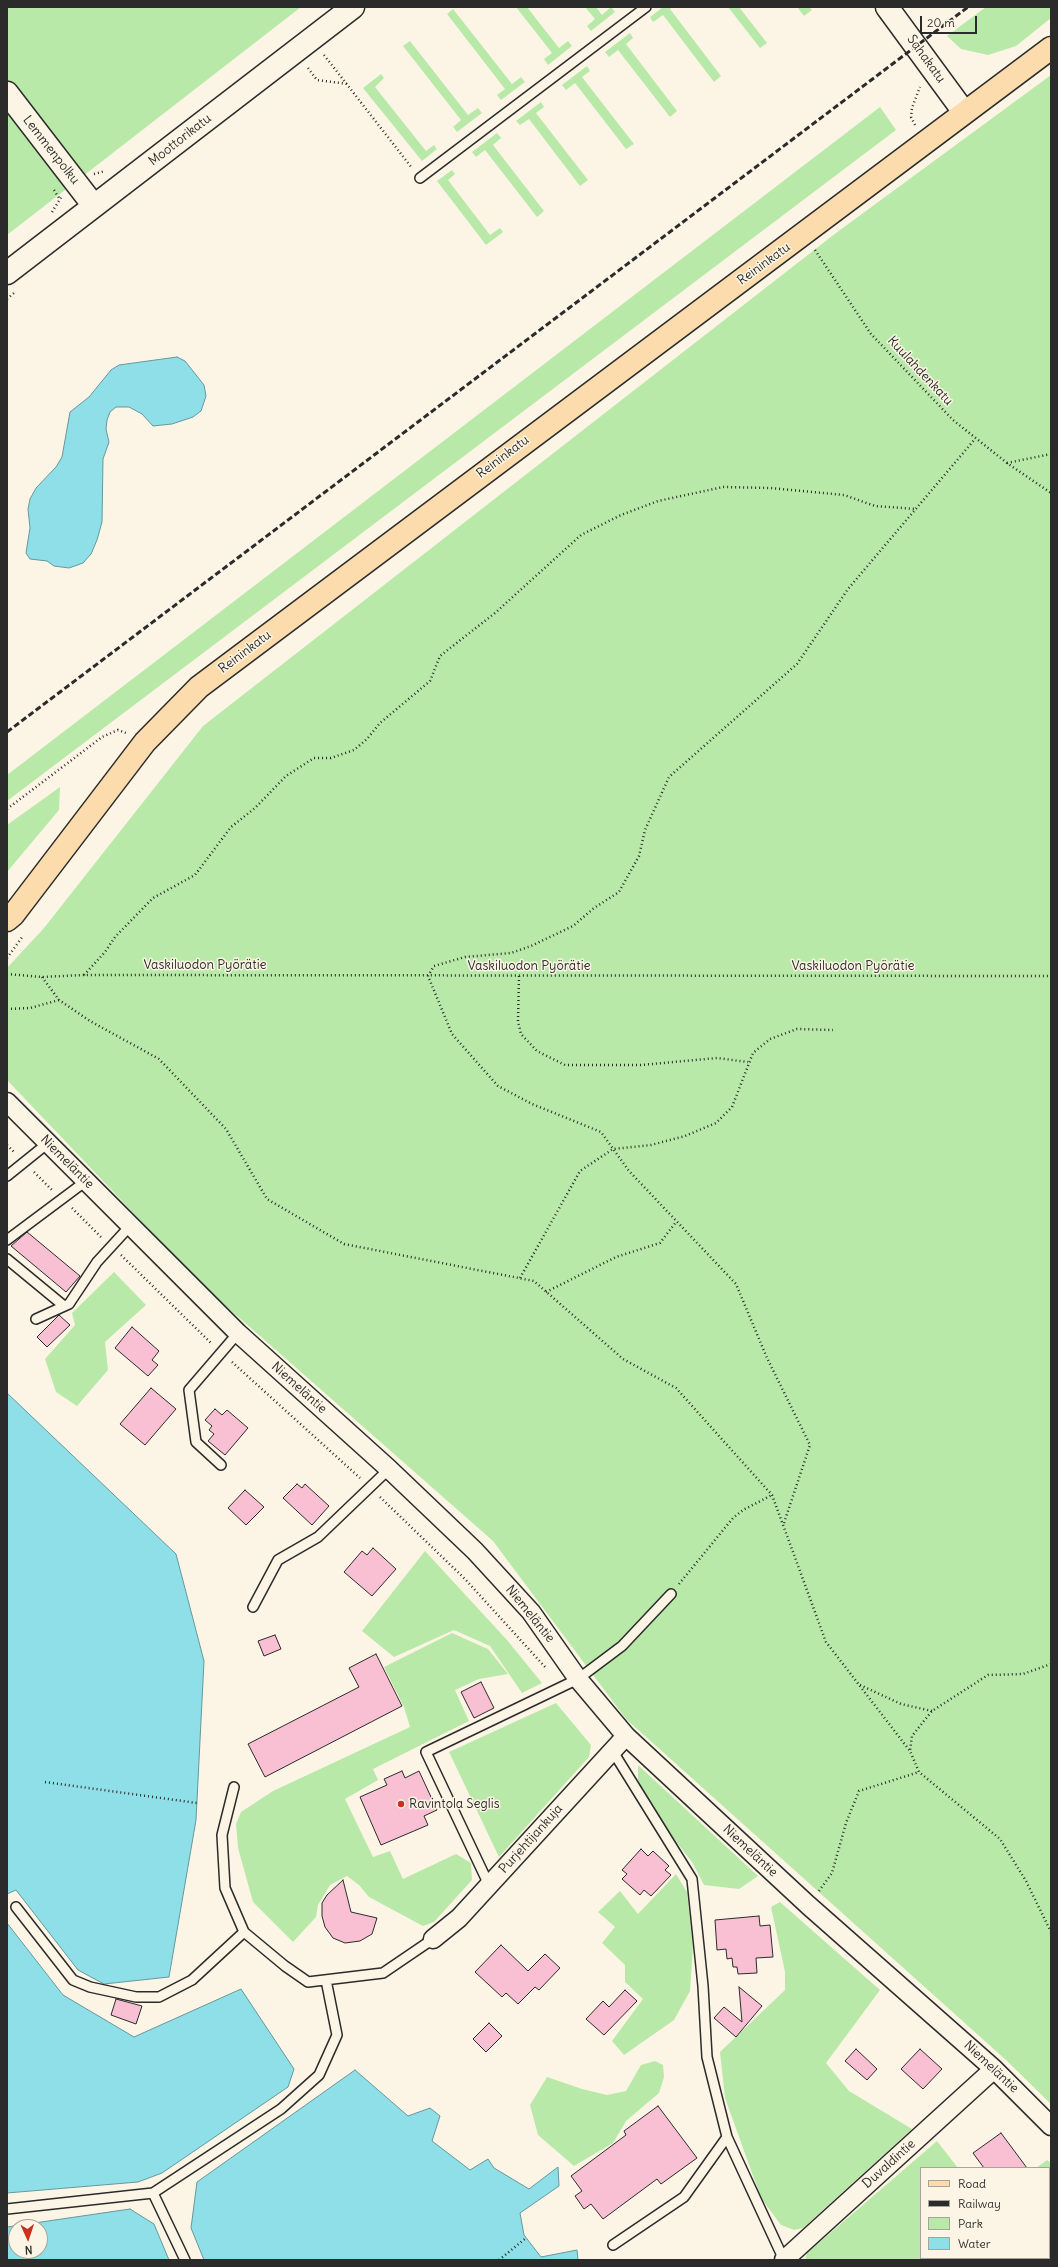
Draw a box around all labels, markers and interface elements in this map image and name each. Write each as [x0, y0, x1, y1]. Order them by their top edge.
scale bar [922, 8, 979, 34]
text: 20 m [927, 15, 955, 30]
street label: Sahakatu [903, 32, 949, 86]
street label: Moottorikatu [146, 111, 214, 169]
street label: Lemmenpolku [19, 113, 83, 187]
street label: Reininkatu [734, 240, 794, 288]
street label: Kuulahdenkatu [884, 333, 956, 409]
street label: Reininkatu [474, 432, 532, 482]
street label: Reininkatu [216, 627, 274, 677]
street label: Vaskiluodon Pyörätie [143, 957, 267, 973]
street label: Vaskiluodon Pyörätie [467, 958, 591, 974]
street label: Vaskiluodon Pyörätie [791, 958, 915, 974]
street label: Niemeläntie [37, 1132, 97, 1192]
street label: Niemeläntie [268, 1359, 330, 1417]
street label: Niemeläntie [502, 1582, 558, 1646]
place label: Ravintola Seglis [409, 1796, 500, 1812]
marker: Ravintola Seglis [396, 1799, 406, 1809]
street label: Purjehtijankuja [496, 1801, 566, 1877]
street label: Niemeläntie [719, 1822, 781, 1880]
street label: Niemeläntie [960, 2038, 1022, 2096]
street label: Duvaldintie [859, 2136, 919, 2192]
legend [920, 2167, 1050, 2259]
text: Road [958, 2176, 986, 2191]
text: Railway [958, 2196, 1001, 2211]
text: Park [958, 2216, 983, 2231]
north arrow [8, 2219, 48, 2259]
text: Water [958, 2236, 991, 2251]
text: N [24, 2243, 33, 2257]

